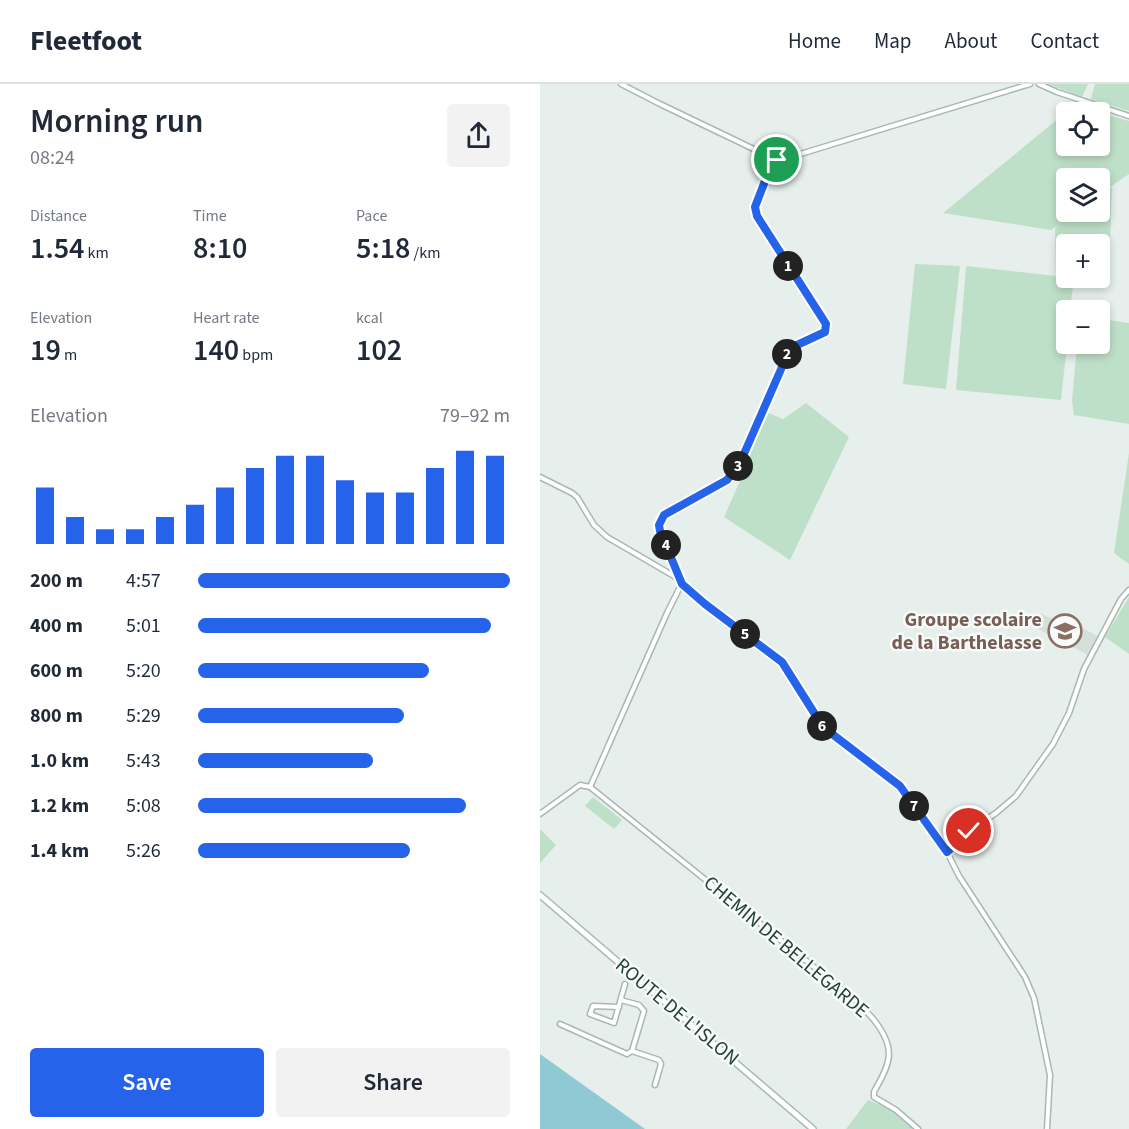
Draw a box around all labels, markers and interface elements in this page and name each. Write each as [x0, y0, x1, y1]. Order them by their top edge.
text: Fleetfoot [30, 21, 142, 61]
text: Home [788, 26, 841, 56]
text: Map [874, 26, 912, 56]
text: About [945, 26, 997, 56]
text: Contact [1030, 26, 1099, 56]
text: Morning run [30, 98, 204, 145]
map controls [1056, 102, 1110, 354]
button: locate [1056, 102, 1110, 156]
button: share [447, 104, 510, 167]
pin [751, 134, 802, 185]
icon: arrive [760, 143, 793, 176]
text: 08:24 [30, 144, 75, 172]
button: layers [1056, 168, 1110, 222]
text: Distance [30, 205, 87, 227]
text: Time [193, 205, 227, 227]
text: Pace [356, 205, 387, 227]
text: 1.54 [30, 227, 84, 270]
text: 8:10 [193, 227, 247, 270]
text: 5:18 [356, 227, 410, 270]
button: + [1056, 234, 1110, 288]
text: km [84, 242, 109, 264]
text: /km [410, 242, 440, 264]
pin: 1 [773, 251, 803, 281]
text: 1 [784, 255, 792, 277]
button: − [1056, 300, 1110, 354]
text: Elevation [30, 307, 92, 329]
text: Heart rate [193, 307, 260, 329]
text: kcal [356, 307, 383, 329]
text: 19 [30, 329, 61, 372]
text: 140 [193, 329, 239, 372]
text: 102 [356, 329, 402, 372]
pin: 2 [772, 339, 802, 369]
text: 2 [783, 343, 791, 365]
text: m [61, 344, 77, 366]
text: bpm [239, 344, 273, 366]
text: Elevation [30, 402, 108, 430]
text: 79–92 m [440, 402, 510, 430]
pin: 3 [723, 451, 753, 481]
text: 3 [734, 455, 742, 477]
pin: 4 [651, 530, 681, 560]
text: 4 [662, 534, 670, 556]
text: 200 m [30, 567, 83, 595]
text: 4:57 [126, 567, 161, 595]
place label: Groupe scolaire de la Barthelasse [892, 606, 1042, 657]
text: 400 m [30, 612, 83, 640]
text: 5:01 [126, 612, 161, 640]
school or university icon: Groupe scolaire de la Barthelasse [1047, 613, 1083, 649]
pin: 5 [730, 619, 760, 649]
text: 5 [741, 623, 749, 645]
text: 600 m [30, 657, 83, 685]
text: 5:20 [126, 657, 161, 685]
text: 800 m [30, 702, 83, 730]
text: 5:29 [126, 702, 161, 730]
pin: 6 [807, 711, 837, 741]
text: 6 [818, 715, 826, 737]
text: 1.0 km [30, 747, 89, 775]
text: 5:43 [126, 747, 161, 775]
pin: 7 [899, 791, 929, 821]
text: 1.2 km [30, 792, 89, 820]
text: 5:08 [126, 792, 161, 820]
text: 7 [910, 795, 918, 817]
pin [943, 805, 994, 856]
icon: check [952, 814, 985, 847]
text: 1.4 km [30, 837, 89, 865]
text: 5:26 [126, 837, 161, 865]
street label: CHEMIN DE BELLEGARDE [697, 869, 875, 1025]
street label: ROUTE DE L'ISLON [609, 952, 745, 1072]
button: Save [30, 1048, 264, 1117]
button: Share [276, 1048, 510, 1117]

